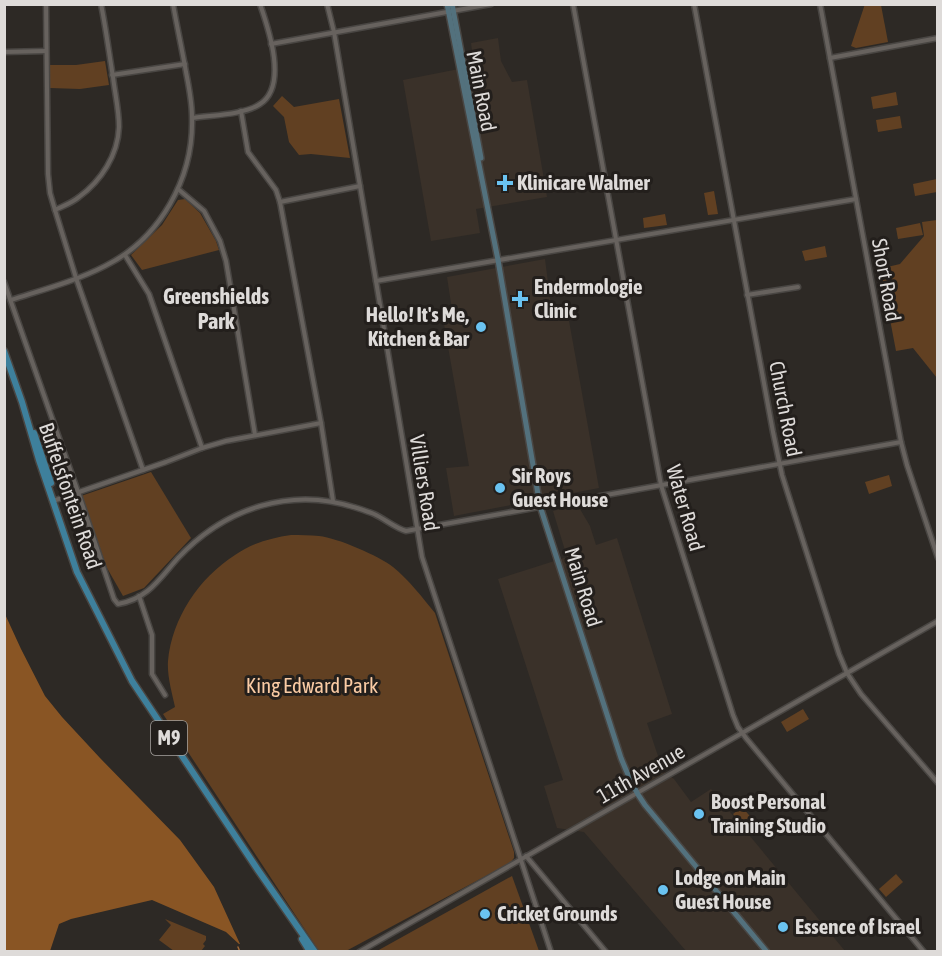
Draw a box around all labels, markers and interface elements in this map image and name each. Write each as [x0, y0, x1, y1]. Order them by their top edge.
street label: Main Road [462, 48, 502, 133]
place label: Klinicare Walmer [517, 170, 650, 194]
marker: Klinicare Walmer [498, 176, 512, 190]
street label: Short Road [868, 236, 906, 323]
place label: Endermologie Clinic [534, 274, 642, 322]
district label: Greenshields Park [163, 283, 269, 334]
marker: Endermologie Clinic [511, 290, 529, 308]
place label: Hello! It's Me, Kitchen & Bar [366, 302, 470, 350]
marker: Hello! It's Me, Kitchen & Bar [474, 320, 488, 334]
street label: Church Road [765, 359, 807, 459]
street label: Buffelsfontein Road [35, 419, 107, 572]
street label: Villiers Road [406, 433, 444, 533]
street label: Water Road [662, 462, 710, 554]
place label: Sir Roys Guest House [512, 463, 608, 511]
marker: Sir Roys Guest House [493, 481, 507, 495]
street label: Main Road [561, 544, 607, 629]
park label: King Edward Park [246, 673, 378, 697]
road number: M9 [151, 721, 187, 755]
street label: 11th Avenue [593, 738, 688, 808]
place label: Boost Personal Training Studio [711, 789, 826, 837]
marker: Boost Personal Training Studio [692, 807, 706, 821]
place label: Lodge on Main Guest House [675, 865, 786, 913]
marker: Lodge on Main Guest House [656, 883, 670, 897]
place label: Cricket Grounds [497, 901, 618, 925]
marker: Cricket Grounds [478, 907, 492, 921]
place label: Essence of Israel [795, 914, 921, 938]
marker: Essence of Israel [776, 920, 790, 934]

